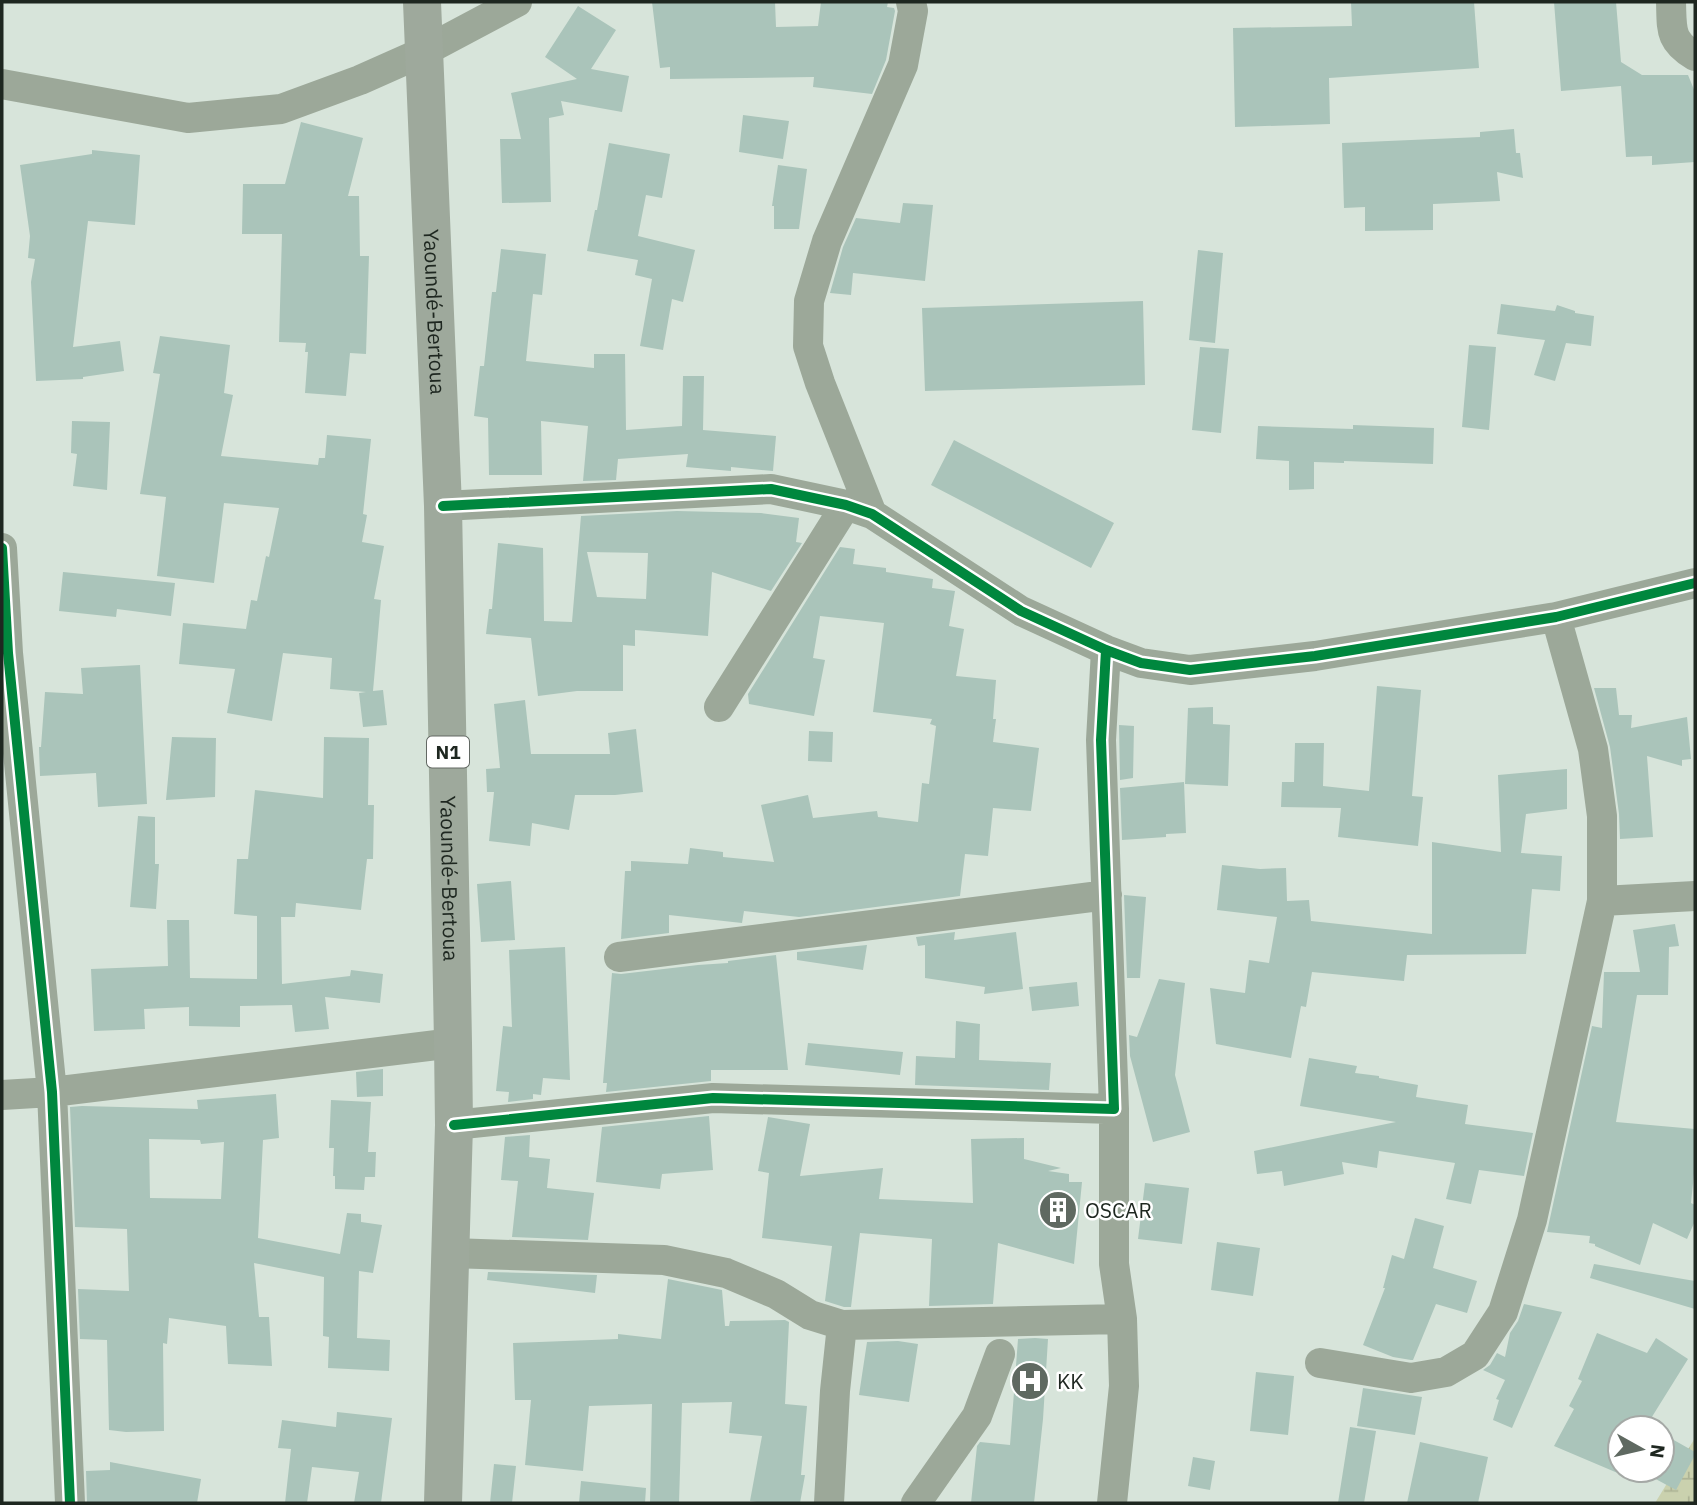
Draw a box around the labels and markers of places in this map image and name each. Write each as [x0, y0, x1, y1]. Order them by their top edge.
building icon: OSCAR [1037, 1189, 1079, 1231]
place label: OSCAR [1085, 1196, 1152, 1224]
hospital icon: KK [1009, 1360, 1051, 1402]
place label: KK [1057, 1367, 1084, 1395]

